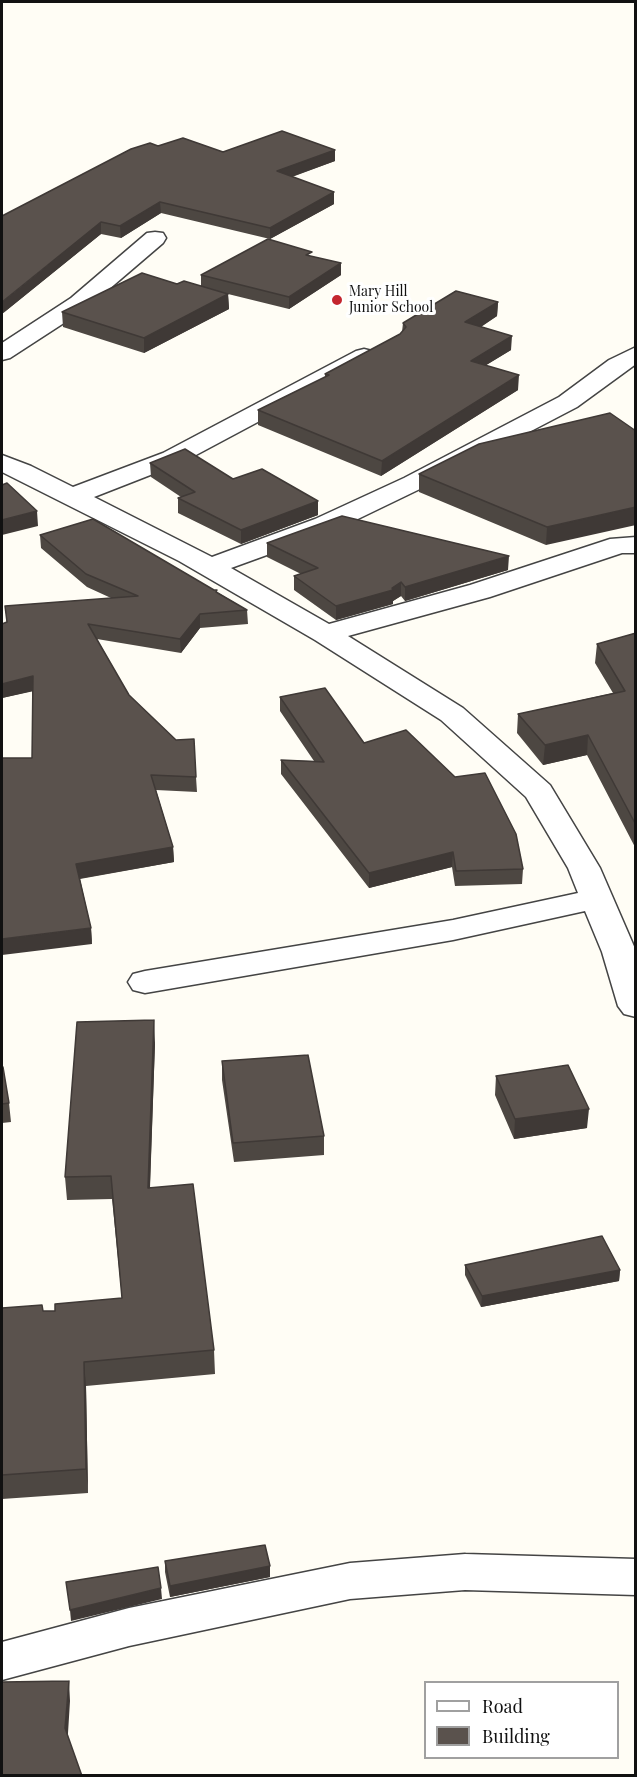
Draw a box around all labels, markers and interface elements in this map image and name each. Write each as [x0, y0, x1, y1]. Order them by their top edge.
place label: Mary Hill Junior School [349, 284, 433, 316]
marker: Mary Hill Junior School [330, 293, 344, 307]
legend [424, 1681, 619, 1759]
text: Road [482, 1694, 523, 1718]
text: Building [482, 1724, 550, 1748]

